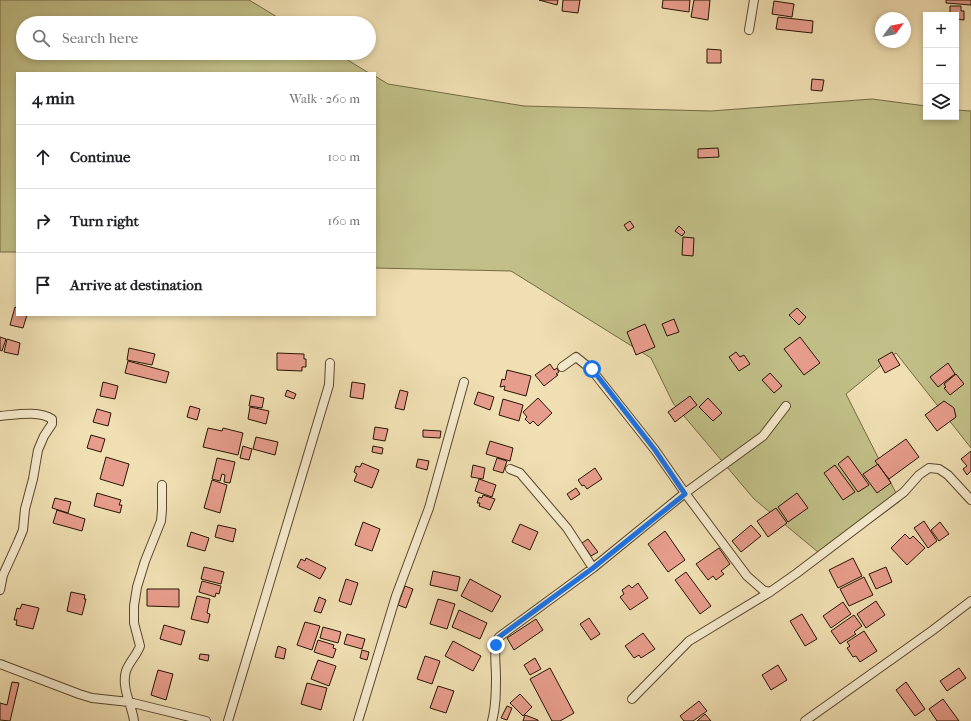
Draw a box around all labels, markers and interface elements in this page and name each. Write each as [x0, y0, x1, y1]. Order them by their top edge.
north arrow [875, 12, 911, 48]
map controls [923, 12, 959, 120]
button: + [923, 12, 959, 48]
search box [16, 16, 376, 60]
icon: search [30, 27, 52, 49]
text: Search here [62, 29, 138, 47]
button: − [923, 48, 959, 84]
button: layers [923, 84, 959, 120]
text: 4 min [32, 88, 75, 108]
text: Walk · 260 m [289, 91, 360, 106]
icon: ahead [32, 146, 54, 168]
text: Continue [70, 148, 130, 166]
text: 100 m [327, 149, 360, 164]
icon: right [32, 210, 54, 232]
text: Turn right [70, 212, 139, 230]
text: 160 m [328, 213, 360, 228]
icon: arrive [32, 274, 54, 296]
text: Arrive at destination [70, 276, 202, 294]
route start [583, 360, 601, 378]
route end [487, 636, 505, 654]

